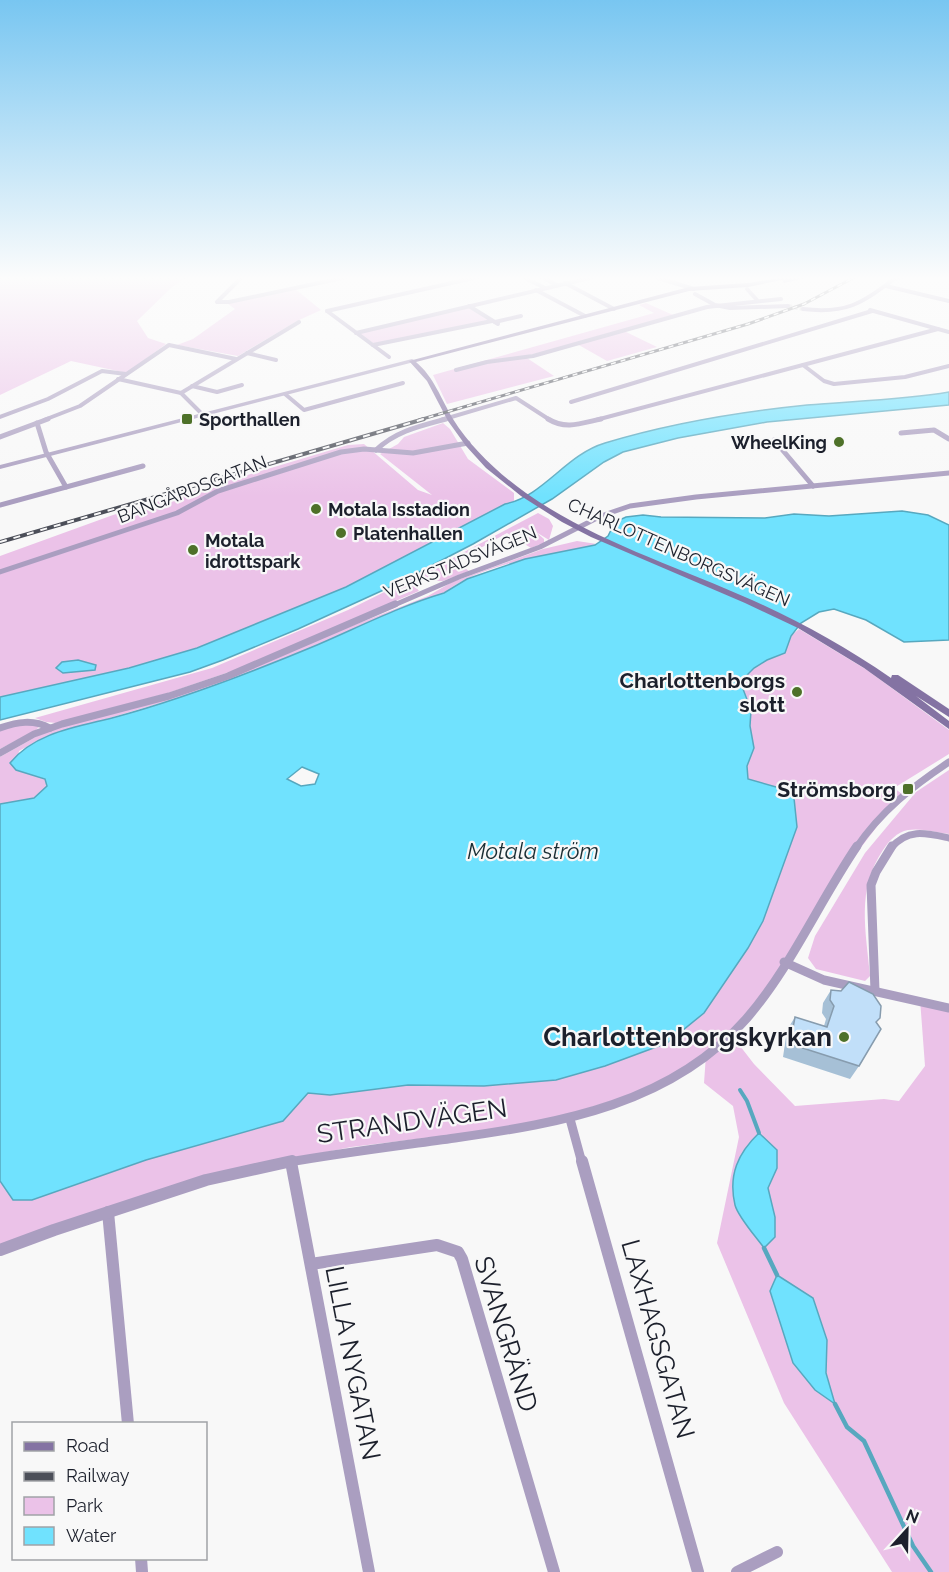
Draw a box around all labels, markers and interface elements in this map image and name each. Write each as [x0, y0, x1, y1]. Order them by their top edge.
place label: Sporthallen [199, 409, 300, 430]
marker: Sporthallen [180, 412, 194, 426]
place label: WheelKing [731, 432, 827, 453]
marker: WheelKing [832, 435, 846, 449]
street label: BANGÅRDSGATAN [114, 450, 270, 527]
street label: CHARLOTTENBORGSVÄGEN [565, 493, 793, 611]
place label: Motala Isstadion [328, 499, 470, 520]
marker: Motala Isstadion [309, 502, 323, 516]
street label: VERKSTADSVÄGEN [380, 522, 540, 602]
place label: Platenhallen [353, 523, 463, 544]
marker: Platenhallen [334, 526, 348, 540]
place label: Motala idrottspark [205, 530, 301, 572]
marker: Motala idrottspark [186, 543, 200, 557]
place label: Charlottenborgs slott [620, 668, 785, 717]
marker: Charlottenborgs slott [790, 685, 804, 699]
place label: Strömsborg [777, 777, 896, 802]
marker: Strömsborg [901, 782, 915, 796]
water label: Motala ström [467, 838, 599, 864]
place label: Charlottenborgskyrkan [543, 1022, 832, 1052]
marker: Charlottenborgskyrkan [837, 1030, 851, 1044]
street label: STRANDVÄGEN [315, 1093, 509, 1149]
street label: LAXHAGSGATAN [615, 1236, 701, 1442]
street label: SVANGRÄND [468, 1253, 544, 1415]
street label: LILLA NYGATAN [319, 1263, 387, 1463]
legend [12, 1422, 207, 1560]
text: Road [66, 1435, 109, 1456]
text: Railway [66, 1465, 130, 1486]
text: Park [66, 1495, 103, 1516]
north arrow [877, 1500, 937, 1560]
text: N [903, 1505, 922, 1528]
text: Water [66, 1525, 117, 1546]

